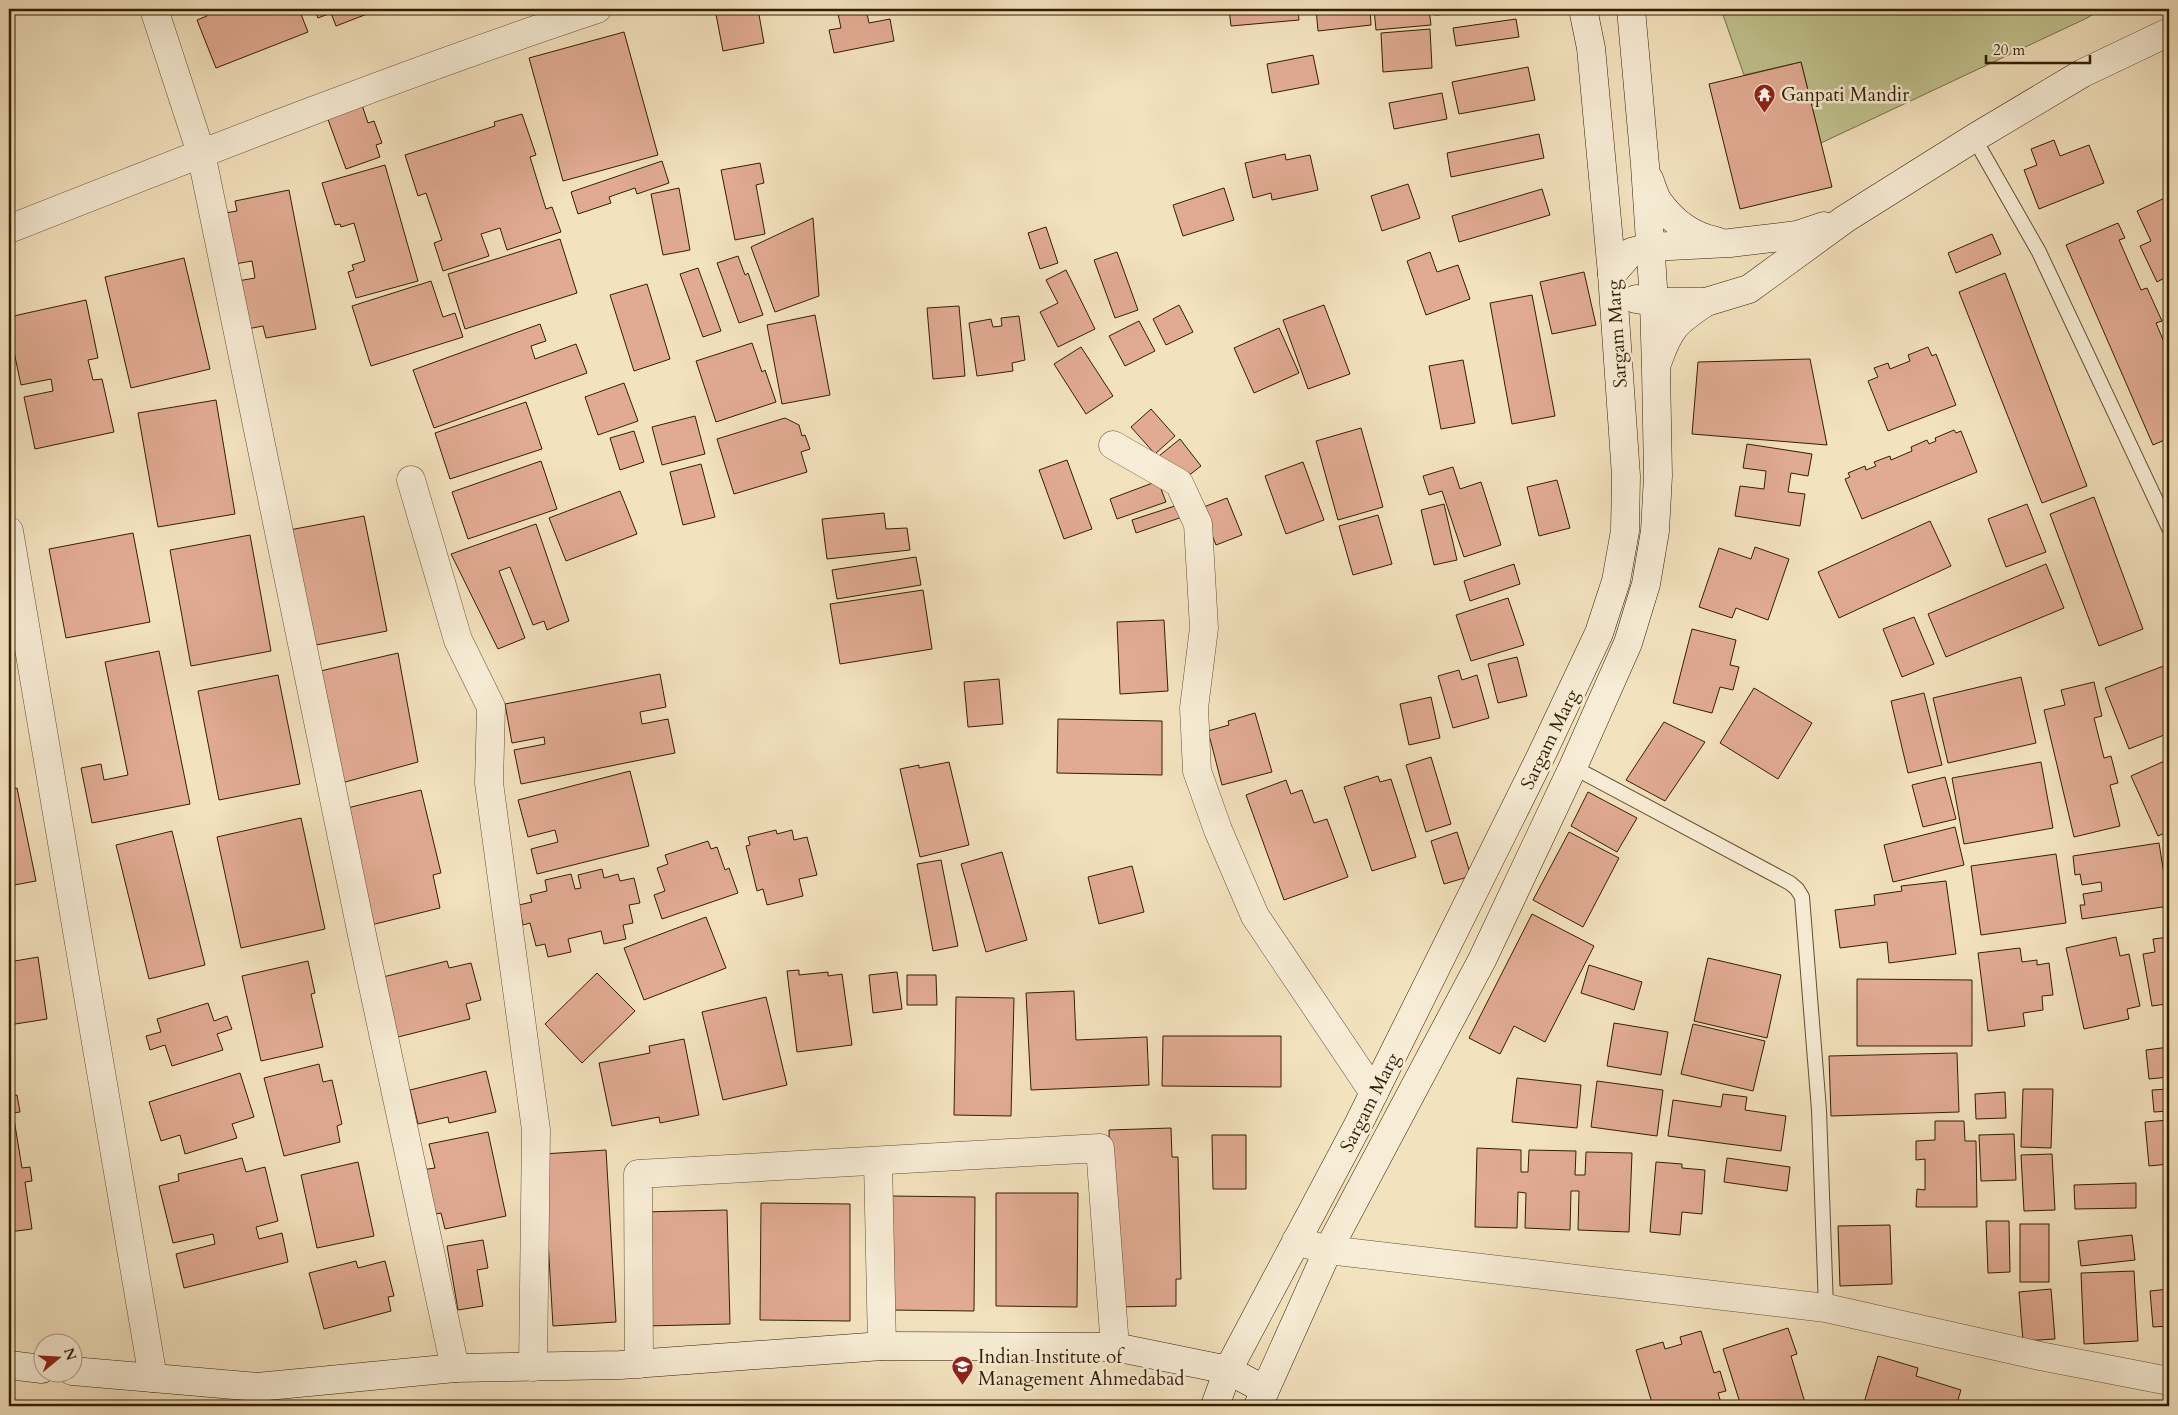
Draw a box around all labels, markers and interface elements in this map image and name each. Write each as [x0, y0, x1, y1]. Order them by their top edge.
scale bar [1986, 32, 2089, 64]
text: 20 m [1993, 40, 2025, 60]
temple icon: Ganpati Mandir [1753, 82, 1777, 113]
place label: Ganpati Mandir [1781, 82, 1909, 108]
street label: Sargam Marg [1600, 279, 1634, 389]
street label: Sargam Marg [1514, 685, 1585, 794]
street label: Sargam Marg [1334, 1048, 1406, 1157]
north arrow [32, 1332, 82, 1382]
place label: Indian Institute of Management Ahmedabad [978, 1344, 1184, 1392]
text: N [59, 1345, 81, 1363]
school or university icon: Indian Institute of Management Ahmedabad [950, 1355, 974, 1386]

